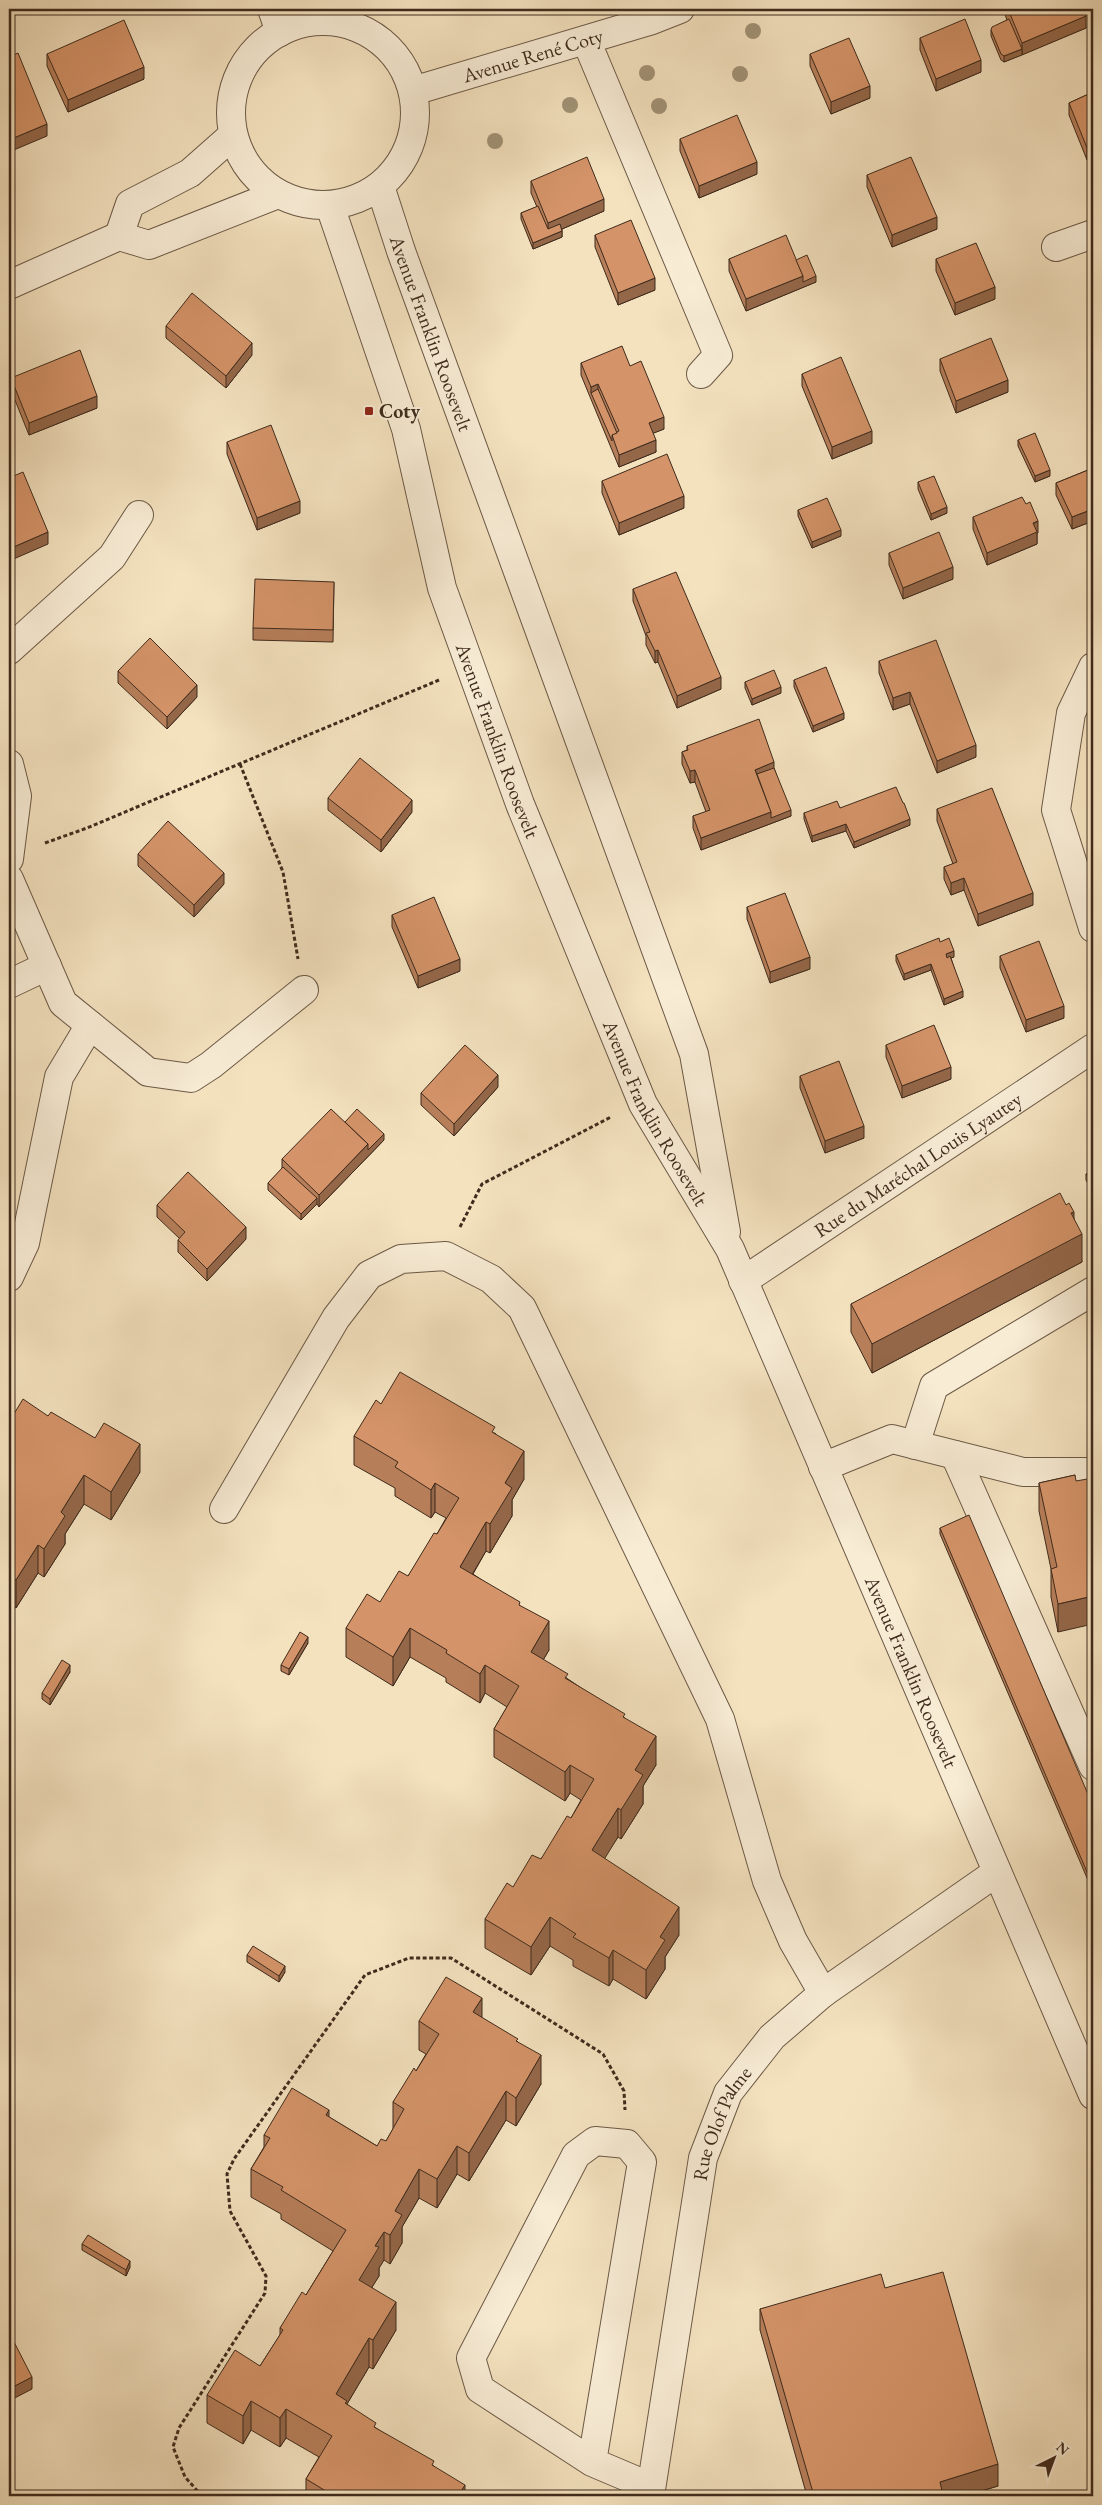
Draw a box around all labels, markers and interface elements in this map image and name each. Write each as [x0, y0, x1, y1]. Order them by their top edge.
street label: Avenue René Coty [459, 22, 606, 89]
street label: Avenue Franklin Roosevelt [384, 231, 479, 435]
place label: Coty [379, 398, 421, 424]
marker: Coty [363, 405, 375, 417]
street label: Avenue Franklin Roosevelt [450, 638, 546, 843]
street label: Avenue Franklin Roosevelt [597, 1015, 714, 1211]
street label: Rue du Maréchal Louis Lyautey [809, 1086, 1027, 1243]
street label: Avenue Franklin Roosevelt [859, 1571, 964, 1773]
street label: Rue Olof Palme [687, 2061, 757, 2182]
north arrow [1030, 2432, 1080, 2482]
text: N [1052, 2438, 1073, 2459]

